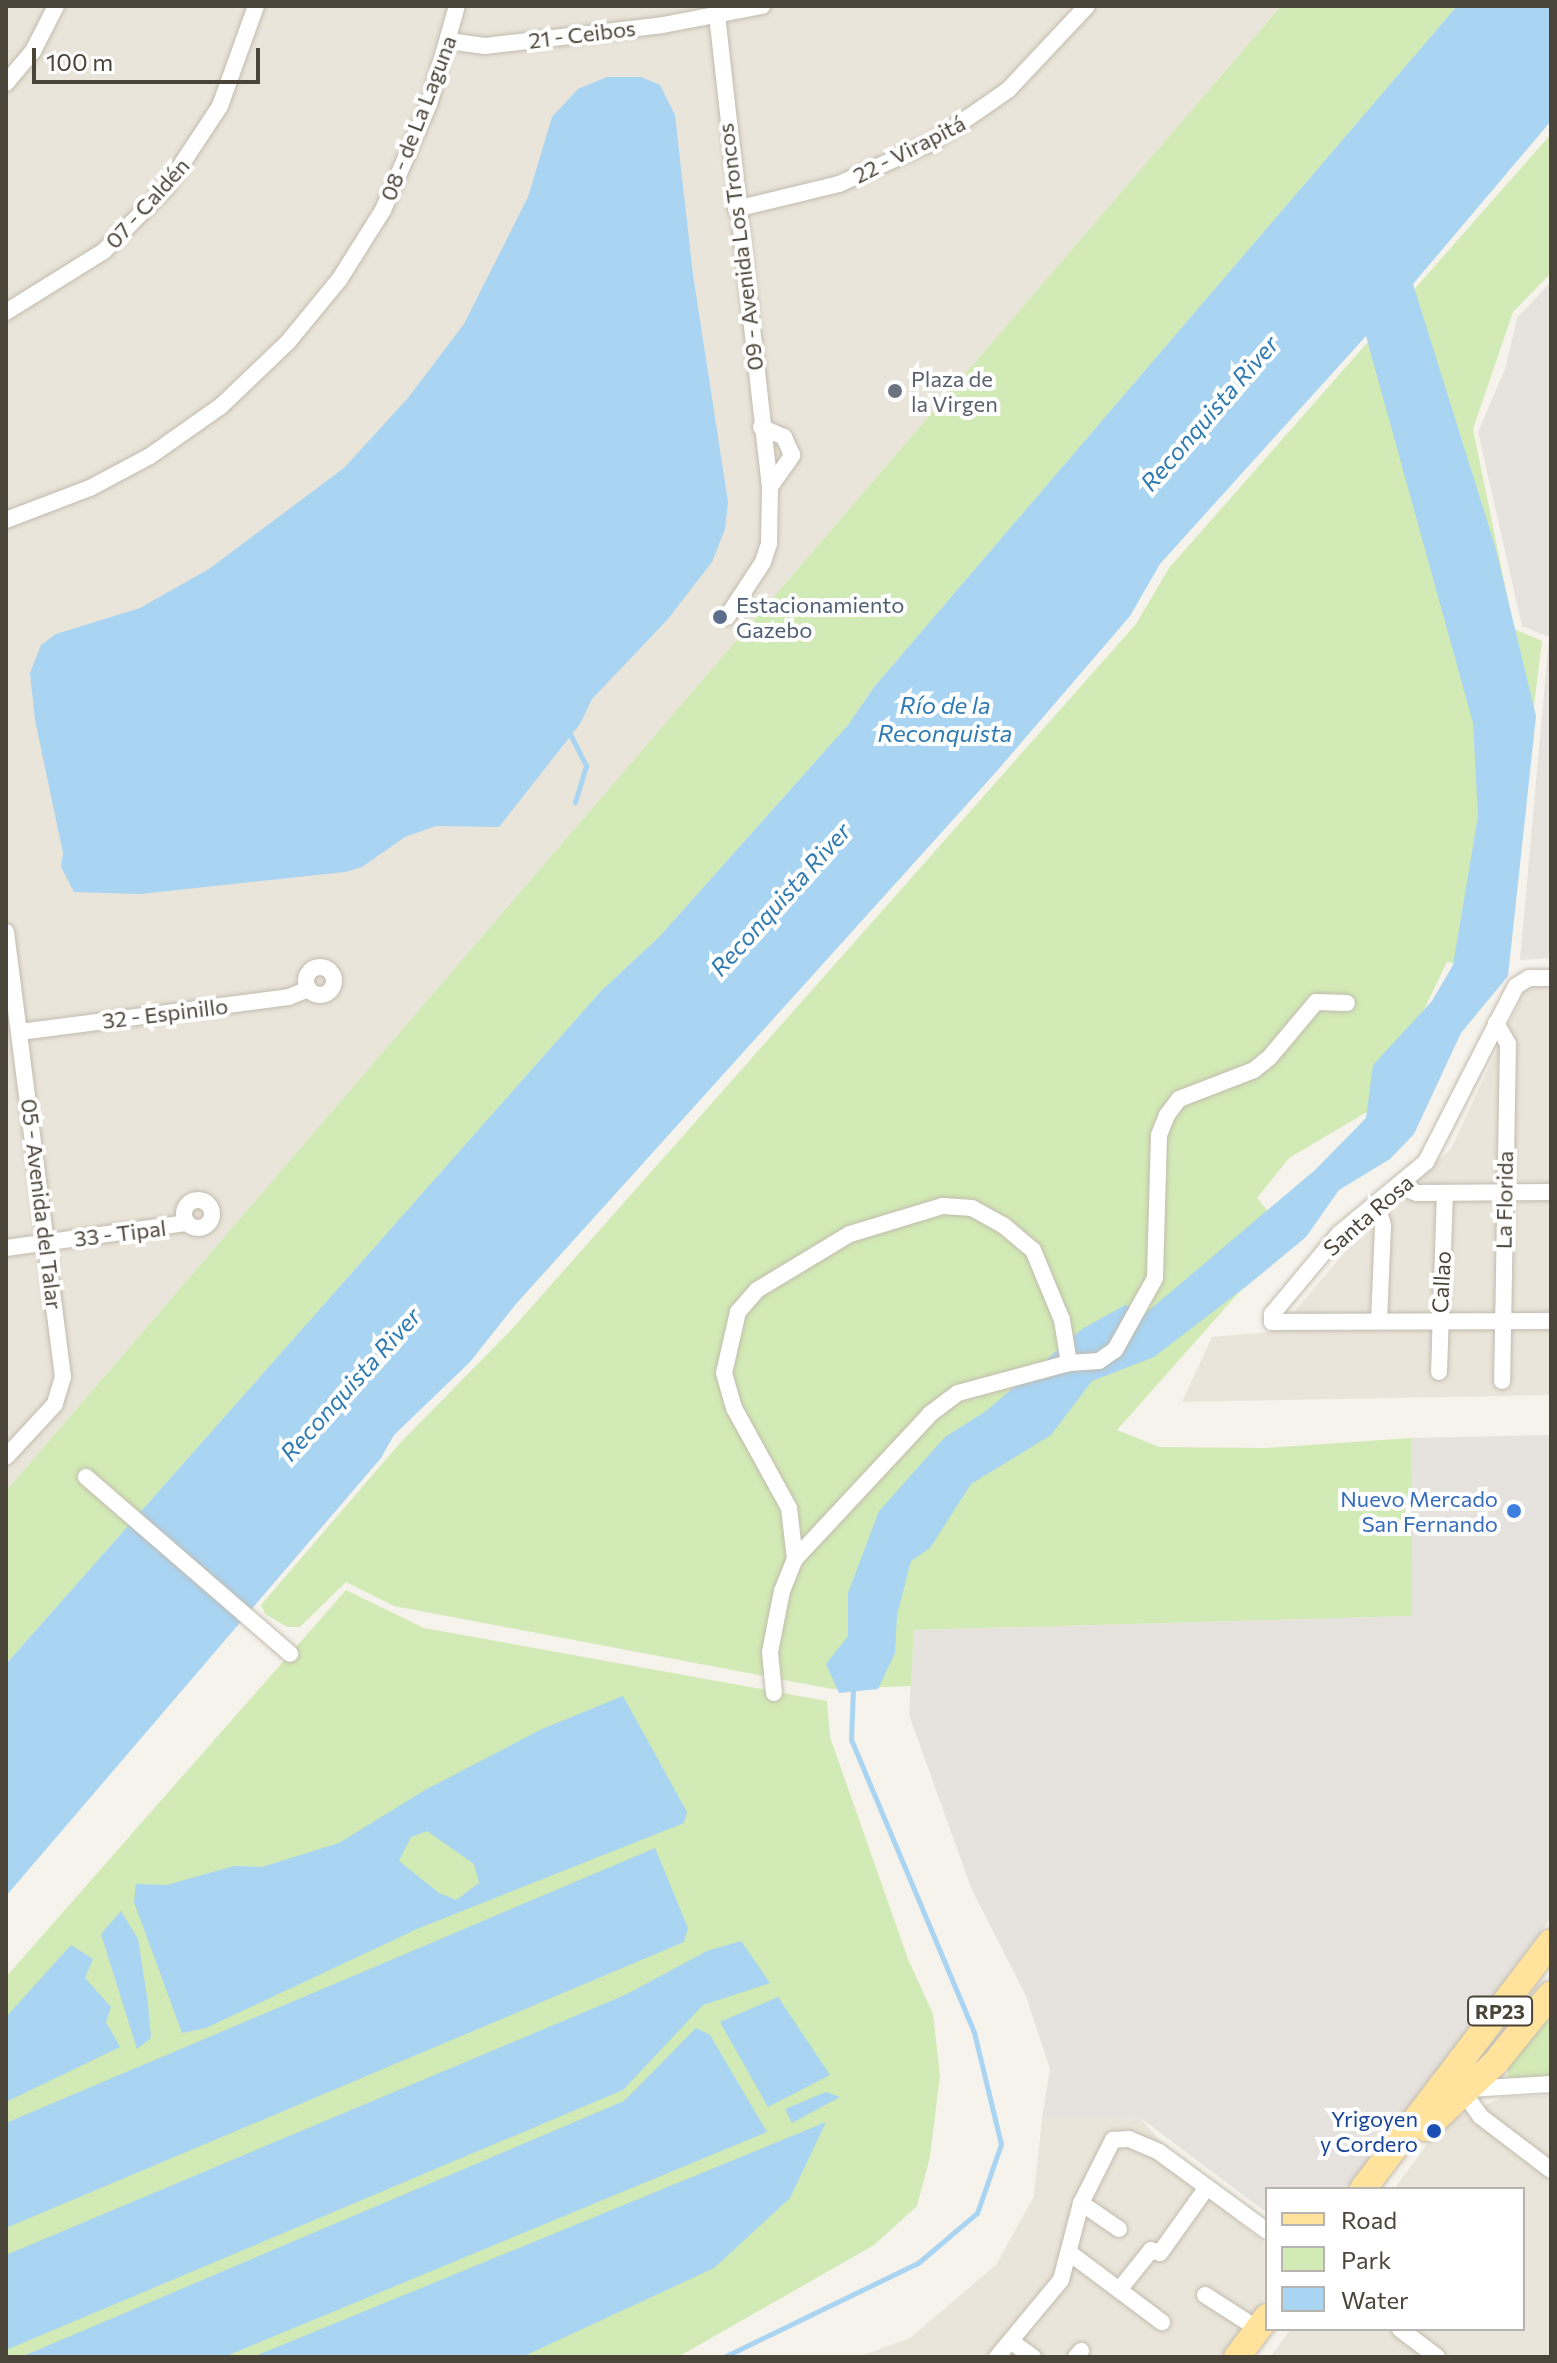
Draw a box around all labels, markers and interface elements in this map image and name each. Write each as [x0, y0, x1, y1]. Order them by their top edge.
street label: 21 - Ceibos [527, 14, 637, 54]
scale bar [36, 32, 264, 82]
street label: 08 - de La Laguna [374, 32, 462, 204]
text: 100 m [46, 47, 113, 76]
street label: 22 - Virapitá [849, 110, 969, 188]
street label: 09 - Avenida Los Troncos [712, 122, 768, 372]
street label: 07 - Caldén [99, 152, 195, 254]
water label: Reconquista River [1134, 330, 1284, 496]
place label: Plaza de la Virgen [911, 365, 998, 416]
marker: Plaza de la Virgen [886, 382, 904, 400]
place label: Estacionamiento Gazebo [736, 591, 904, 642]
marker: Estacionamiento Gazebo [711, 608, 729, 626]
water label: Río de la Reconquista [878, 691, 1012, 747]
water label: Reconquista River [704, 817, 856, 981]
street label: 32 - Espinillo [101, 992, 229, 1034]
street label: 05 - Avenida del Talar [16, 1097, 68, 1311]
street label: La Florida [1490, 1151, 1518, 1249]
street label: Santa Rosa [1318, 1169, 1418, 1261]
street label: 33 - Tipal [72, 1214, 168, 1252]
street label: Callao [1426, 1250, 1456, 1314]
water label: Reconquista River [274, 1302, 426, 1466]
place label: Nuevo Mercado San Fernando [1340, 1485, 1498, 1536]
marker: Nuevo Mercado San Fernando [1505, 1502, 1523, 1520]
road number: RP23 [1466, 1995, 1534, 2027]
place label: Yrigoyen y Cordero [1320, 2105, 1418, 2156]
marker: Yrigoyen y Cordero [1425, 2122, 1443, 2140]
legend [1265, 2187, 1525, 2331]
text: Road [1341, 2205, 1397, 2234]
text: Park [1341, 2245, 1391, 2274]
text: Water [1341, 2285, 1409, 2314]

